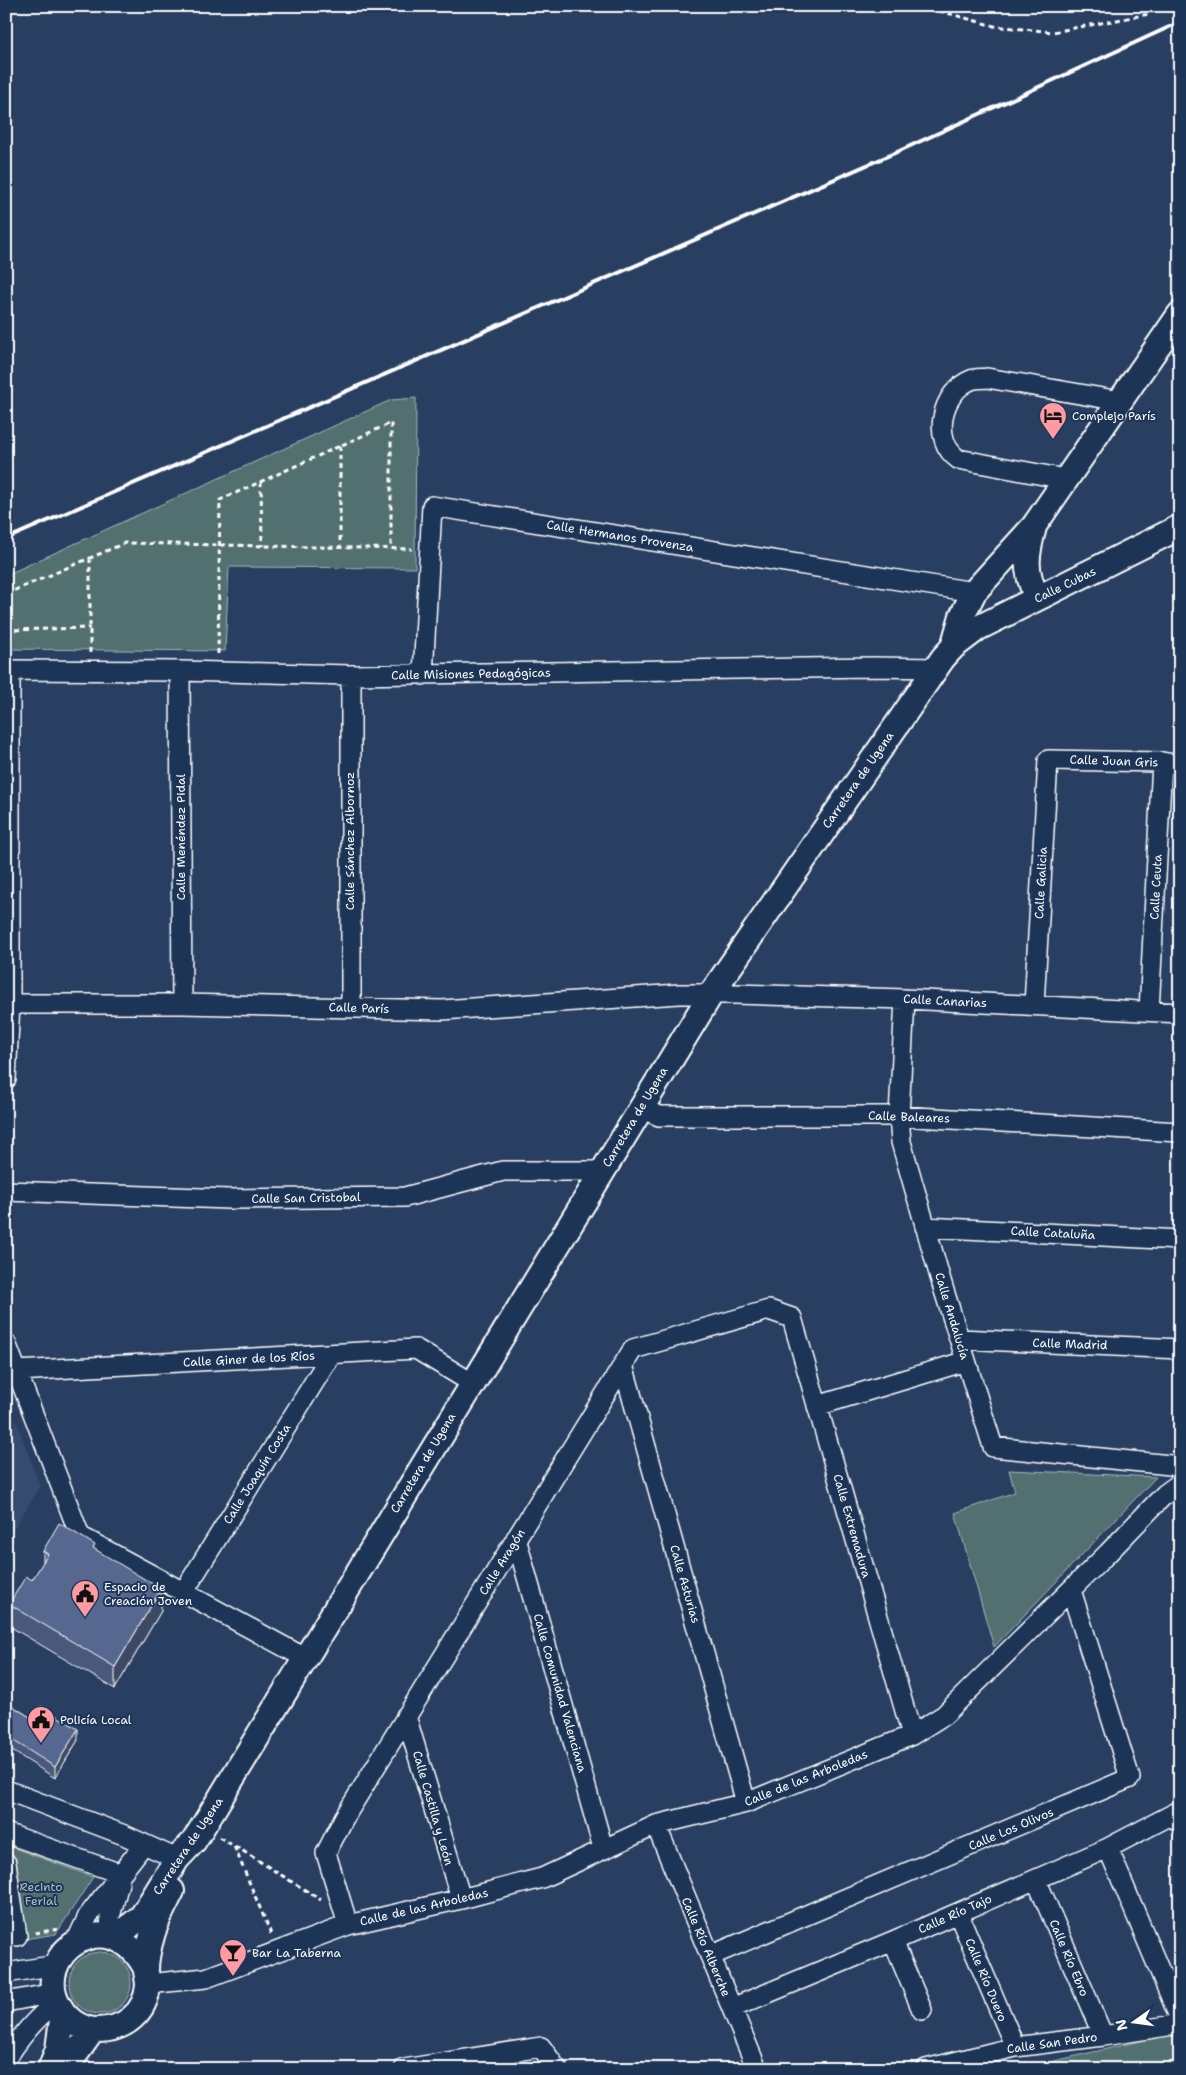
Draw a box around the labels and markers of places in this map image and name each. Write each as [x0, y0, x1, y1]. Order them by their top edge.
hotel icon: Complejo París [1038, 401, 1068, 440]
place label: Complejo París [1072, 408, 1156, 424]
public building icon: Espacio de Creación Joven [70, 1579, 100, 1618]
place label: Espacio de Creación Joven [104, 1579, 192, 1609]
public building icon: Policía Local [26, 1705, 56, 1744]
place label: Policía Local [60, 1712, 132, 1728]
bar icon: Bar La Taberna [218, 1938, 248, 1977]
place label: Bar La Taberna [252, 1945, 342, 1961]

